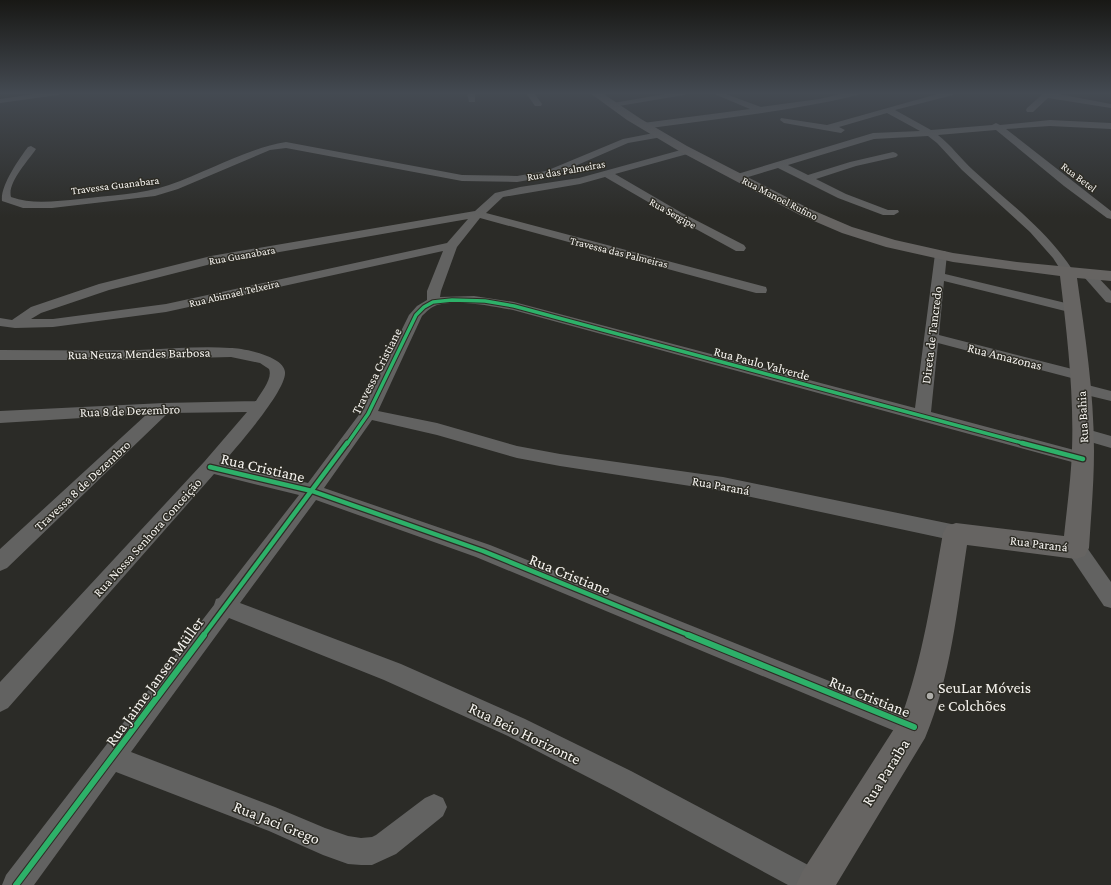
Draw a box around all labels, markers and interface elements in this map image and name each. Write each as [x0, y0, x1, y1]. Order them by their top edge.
street label: Rua das Palmeiras [526, 157, 606, 183]
street label: Rua Betel [1059, 160, 1099, 194]
street label: Travessa Guanabara [70, 174, 160, 196]
street label: Rua Manoel Rufino [740, 174, 820, 223]
street label: Rua Sergipe [647, 195, 699, 232]
street label: Travessa das Palmeiras [569, 234, 669, 270]
street label: Rua Guanabara [208, 243, 276, 267]
street label: Rua Abimael Telxeira [188, 277, 280, 309]
street label: Direta de Tancredo [918, 285, 945, 385]
street label: Travessa Cristiane [348, 325, 405, 417]
street label: Rua Amazonas [966, 340, 1044, 373]
street label: Rua Paulo Valverde [712, 343, 812, 384]
street label: Rua Neuza Mendes Barbosa [67, 345, 211, 362]
street label: Rua Bahia [1074, 391, 1091, 443]
street label: Rua 8 de Dezembro [80, 401, 180, 420]
street label: Travessa 8 de Dezembro [31, 437, 133, 534]
street label: Rua Cristiane [219, 450, 307, 485]
street label: Rua Paraná [691, 473, 751, 498]
street label: Rua Nossa Senhora Conceição [90, 475, 205, 600]
street label: Rua Paraná [1009, 533, 1069, 554]
street label: Rua Cristiane [527, 551, 613, 598]
street label: Rua Jaime Jansen Müller [102, 613, 208, 750]
street label: Rua Cristiane [827, 673, 913, 720]
place label: SeuLar Móveis e Colchões [938, 679, 1031, 714]
marker: SeuLar Móveis e Colchões [925, 691, 935, 701]
street label: Rua Beio Horizonte [466, 699, 583, 768]
street label: Rua Paraiba [858, 735, 913, 809]
street label: Rua Jaci Grego [231, 797, 323, 848]

